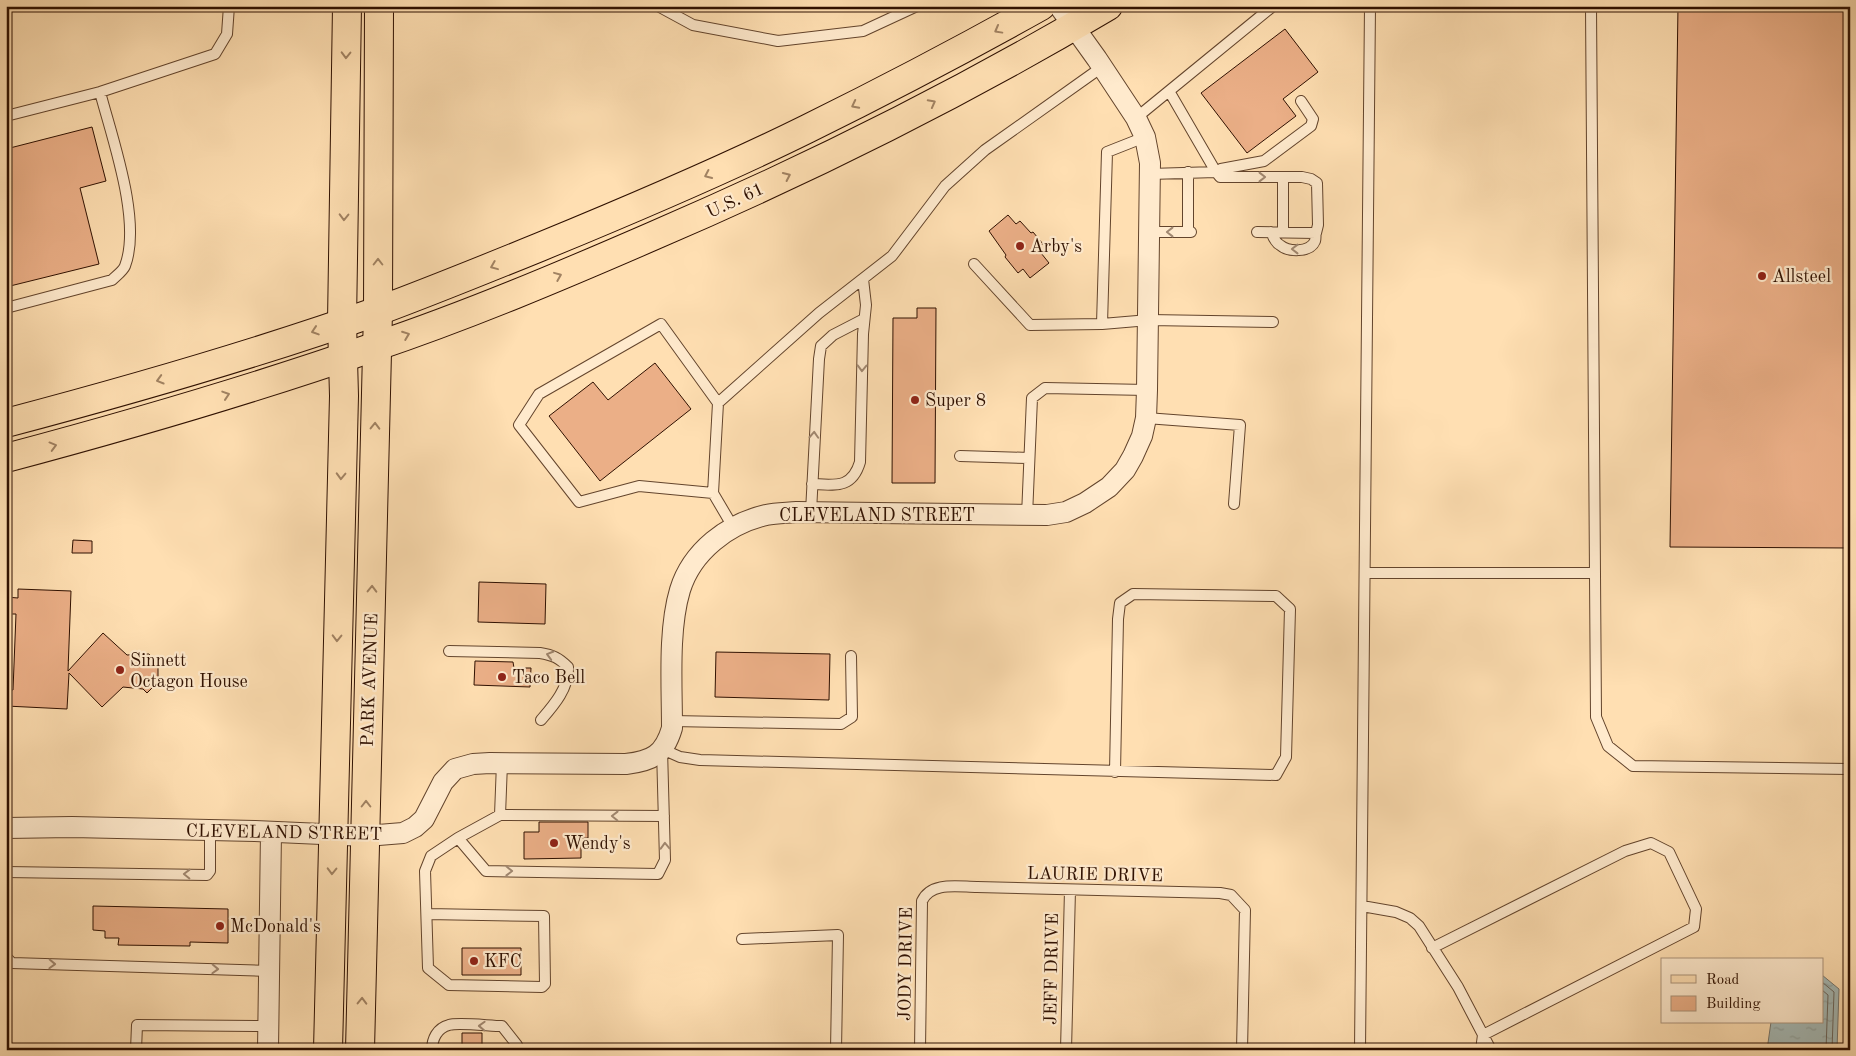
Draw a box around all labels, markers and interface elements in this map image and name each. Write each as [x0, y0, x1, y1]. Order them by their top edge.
one-way arrow [995, 24, 1004, 34]
one-way arrow [341, 52, 351, 59]
one-way arrow [851, 99, 860, 109]
one-way arrow [927, 99, 936, 109]
one-way arrow [704, 169, 713, 180]
one-way arrow [782, 172, 791, 182]
one-way arrow [1258, 172, 1266, 182]
street label: U.S. 61 [704, 180, 767, 222]
one-way arrow [339, 214, 349, 222]
one-way arrow [1166, 227, 1174, 237]
place label: Arby's [1030, 238, 1082, 256]
marker: Arby's [1014, 240, 1026, 252]
one-way arrow [1290, 244, 1298, 254]
one-way arrow [373, 258, 383, 266]
one-way arrow [490, 260, 499, 270]
place label: Allsteel [1772, 268, 1831, 286]
marker: Allsteel [1756, 270, 1768, 282]
one-way arrow [553, 272, 562, 283]
one-way arrow [311, 325, 320, 335]
one-way arrow [402, 331, 410, 341]
one-way arrow [857, 364, 867, 372]
one-way arrow [157, 374, 165, 384]
one-way arrow [222, 391, 230, 401]
place label: Super 8 [925, 392, 986, 410]
marker: Super 8 [909, 394, 921, 406]
one-way arrow [370, 422, 380, 430]
one-way arrow [809, 431, 820, 439]
one-way arrow [49, 441, 57, 451]
one-way arrow [336, 472, 346, 480]
street label: CLEVELAND STREET [779, 507, 975, 525]
one-way arrow [366, 584, 377, 592]
street label: PARK AVENUE [359, 613, 381, 747]
one-way arrow [331, 634, 342, 642]
one-way arrow [546, 651, 555, 661]
place label: Sinnett Octagon House [130, 652, 248, 691]
marker: Sinnett Octagon House [114, 664, 126, 676]
place label: Taco Bell [512, 669, 585, 687]
marker: Taco Bell [496, 671, 508, 683]
one-way arrow [361, 799, 371, 807]
one-way arrow [611, 811, 618, 821]
street label: CLEVELAND STREET [186, 822, 382, 844]
place label: Wendy's [564, 835, 631, 853]
marker: Wendy's [548, 837, 560, 849]
one-way arrow [659, 842, 670, 850]
street label: LAURIE DRIVE [1027, 865, 1163, 885]
one-way arrow [506, 866, 513, 876]
one-way arrow [327, 867, 337, 875]
one-way arrow [183, 869, 191, 880]
street label: JODY DRIVE [896, 907, 916, 1021]
street label: JEFF DRIVE [1042, 913, 1062, 1025]
place label: McDonald's [230, 918, 321, 936]
marker: McDonald's [214, 920, 226, 932]
place label: KFC [484, 953, 522, 971]
marker: KFC [468, 955, 480, 967]
legend [1661, 958, 1824, 1024]
one-way arrow [49, 959, 57, 970]
one-way arrow [211, 964, 219, 975]
text: Road [1706, 973, 1740, 988]
one-way arrow [356, 997, 367, 1005]
text: Building [1706, 997, 1761, 1012]
one-way arrow [478, 1020, 486, 1031]

